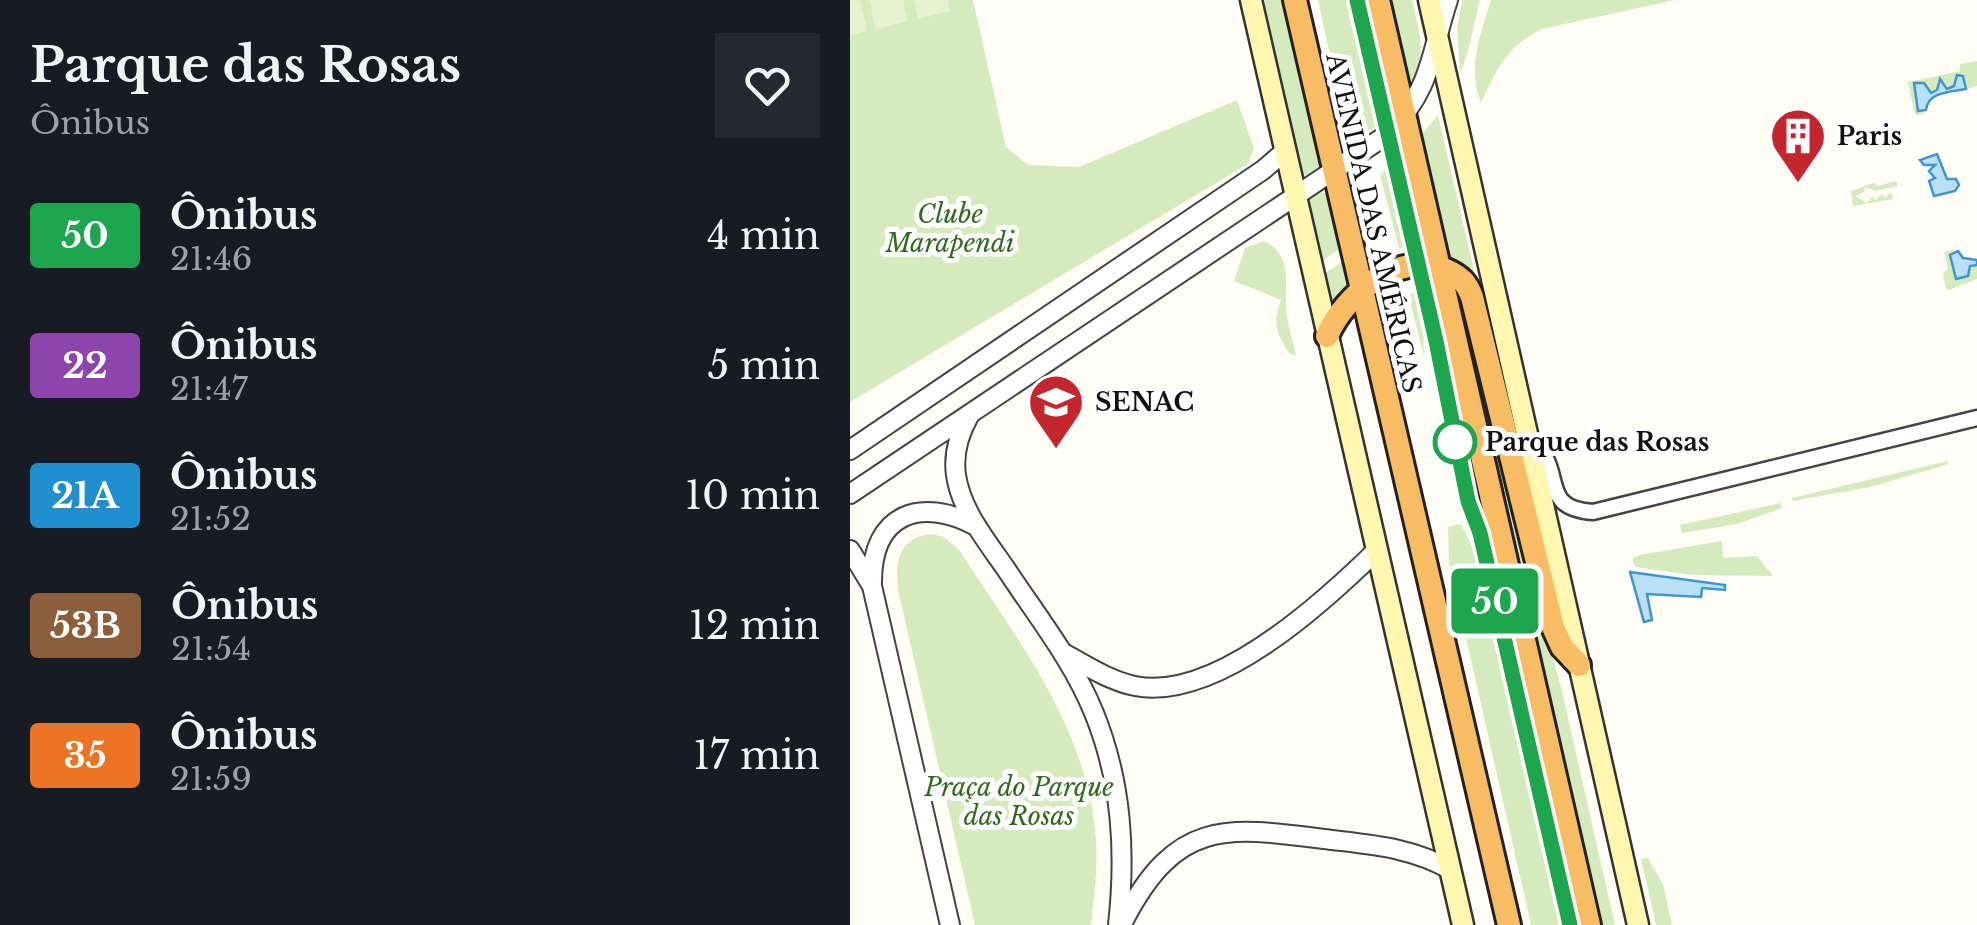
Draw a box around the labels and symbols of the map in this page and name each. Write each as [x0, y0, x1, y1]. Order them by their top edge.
street label: AVENIDA DAS AMÉRICAS [1319, 49, 1429, 396]
building icon: Paris [1768, 106, 1828, 185]
place label: Paris [1837, 121, 1902, 152]
park label: Clube Marapendi [885, 199, 1015, 259]
school or university icon: SENAC [1026, 372, 1086, 451]
place label: SENAC [1095, 387, 1194, 418]
marker: Parque das Rosas [1434, 421, 1476, 463]
place label: Parque das Rosas [1485, 427, 1710, 458]
line badge: 50 [1450, 568, 1540, 634]
park label: Praça do Parque das Rosas [923, 772, 1114, 832]

